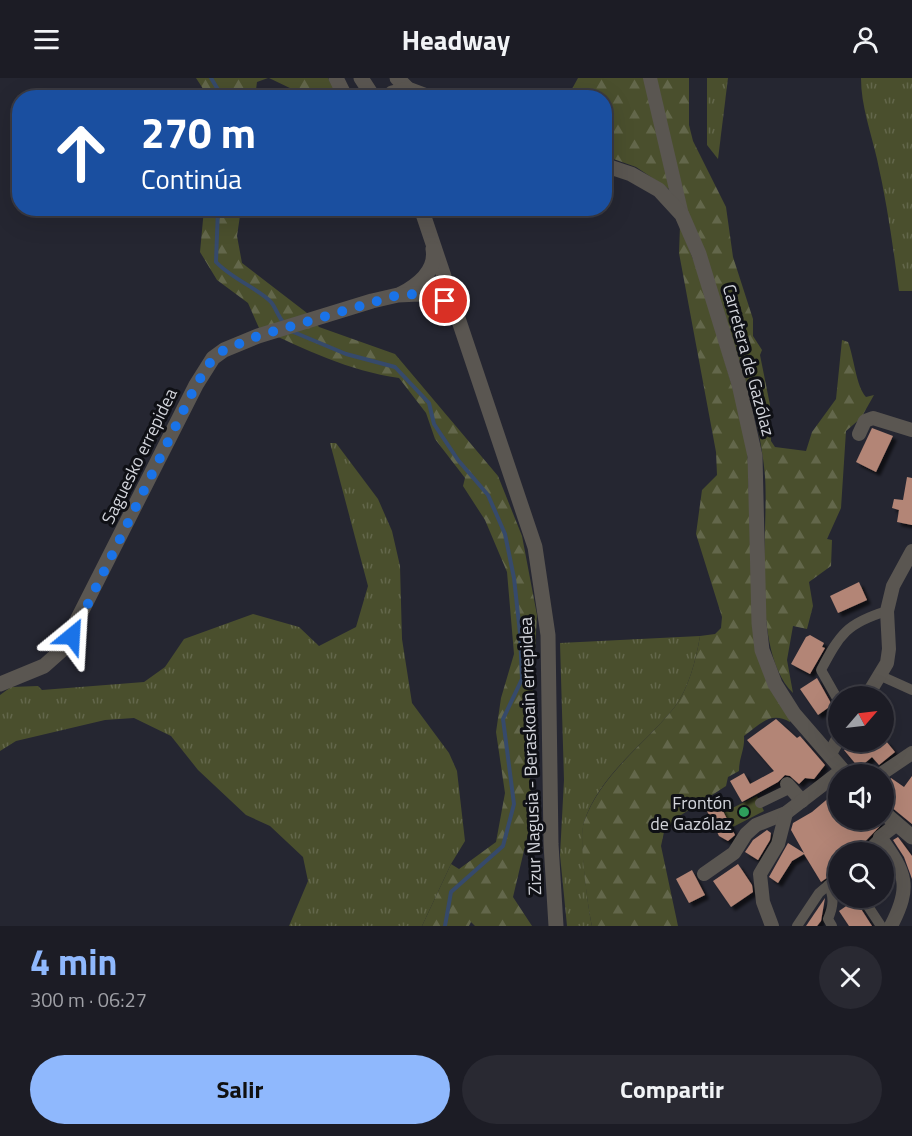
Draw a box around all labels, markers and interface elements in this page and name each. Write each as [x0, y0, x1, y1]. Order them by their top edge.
text: Headway [402, 19, 510, 60]
icon: menu [30, 23, 63, 56]
icon: person [849, 23, 882, 56]
text: 270 m [141, 100, 256, 164]
icon: ahead [42, 114, 120, 192]
text: Continúa [141, 158, 242, 199]
pin [419, 275, 470, 326]
street label: Carretera de Gazólaz [716, 281, 782, 439]
icon: arrive [428, 284, 461, 317]
street label: Saguesko errepidea [94, 383, 184, 529]
position arrow [40, 604, 104, 668]
street label: Zizur Nagusia - Beraskoain errepidea [512, 616, 548, 896]
north arrow [828, 686, 894, 752]
map controls [828, 686, 894, 908]
button: sound [828, 764, 894, 830]
place label: Frontón de Gazólaz [650, 789, 732, 837]
marker: Frontón de Gazólaz [737, 805, 751, 819]
button: search [828, 842, 894, 908]
text: 4 min [30, 934, 117, 989]
button: close [819, 946, 882, 1009]
text: 300 m · 06:27 [30, 984, 147, 1015]
button: Salir [30, 1055, 450, 1124]
button: Compartir [462, 1055, 882, 1124]

